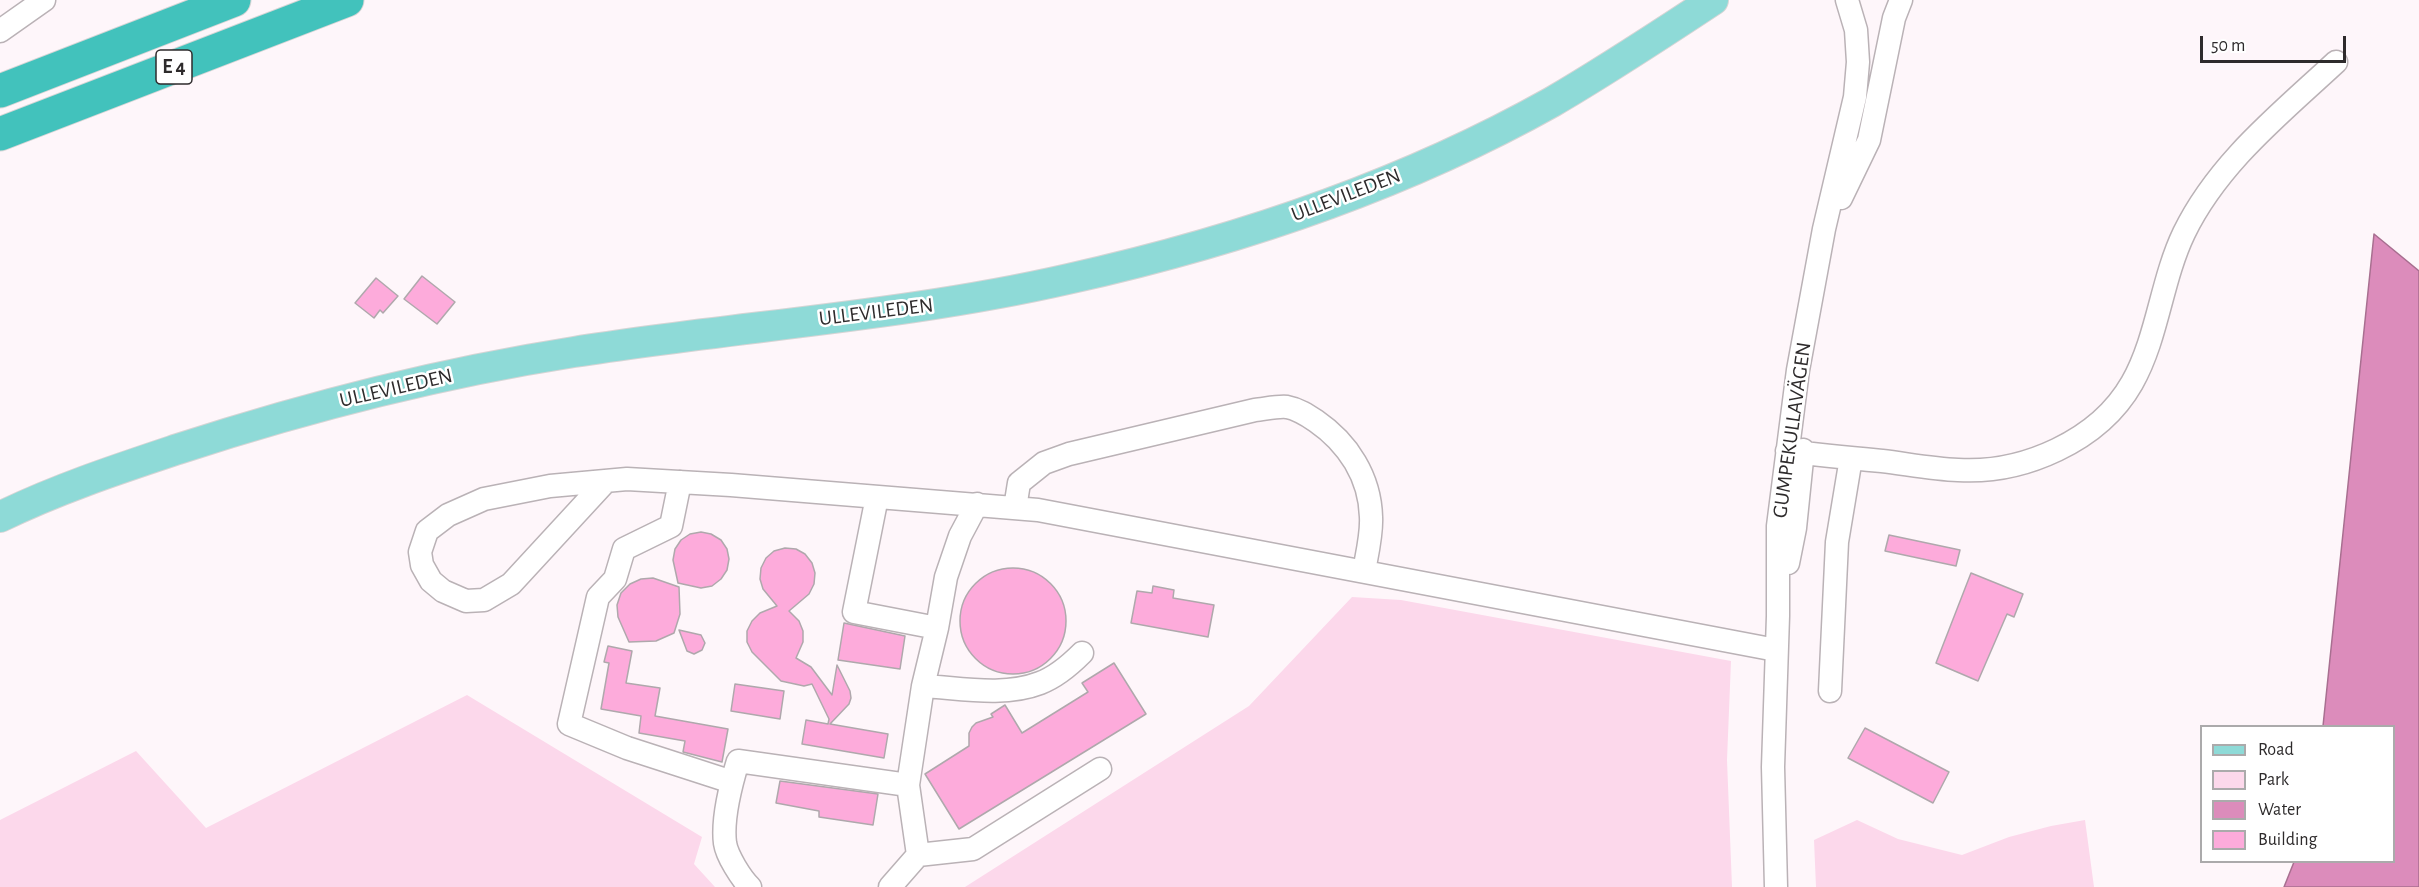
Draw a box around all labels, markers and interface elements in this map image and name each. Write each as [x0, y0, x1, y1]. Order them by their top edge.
scale bar [2203, 24, 2348, 62]
text: 50 m [2211, 37, 2245, 55]
road number: E 4 [156, 50, 192, 84]
street label: ULLEVILEDEN [1288, 163, 1404, 227]
street label: ULLEVILEDEN [817, 292, 935, 332]
street label: GUMPEKULLAVÄGEN [1767, 340, 1817, 520]
street label: ULLEVILEDEN [337, 363, 455, 413]
legend [2200, 725, 2395, 863]
text: Road [2258, 741, 2294, 759]
text: Park [2258, 771, 2289, 789]
text: Water [2258, 801, 2301, 819]
text: Building [2258, 831, 2317, 849]

